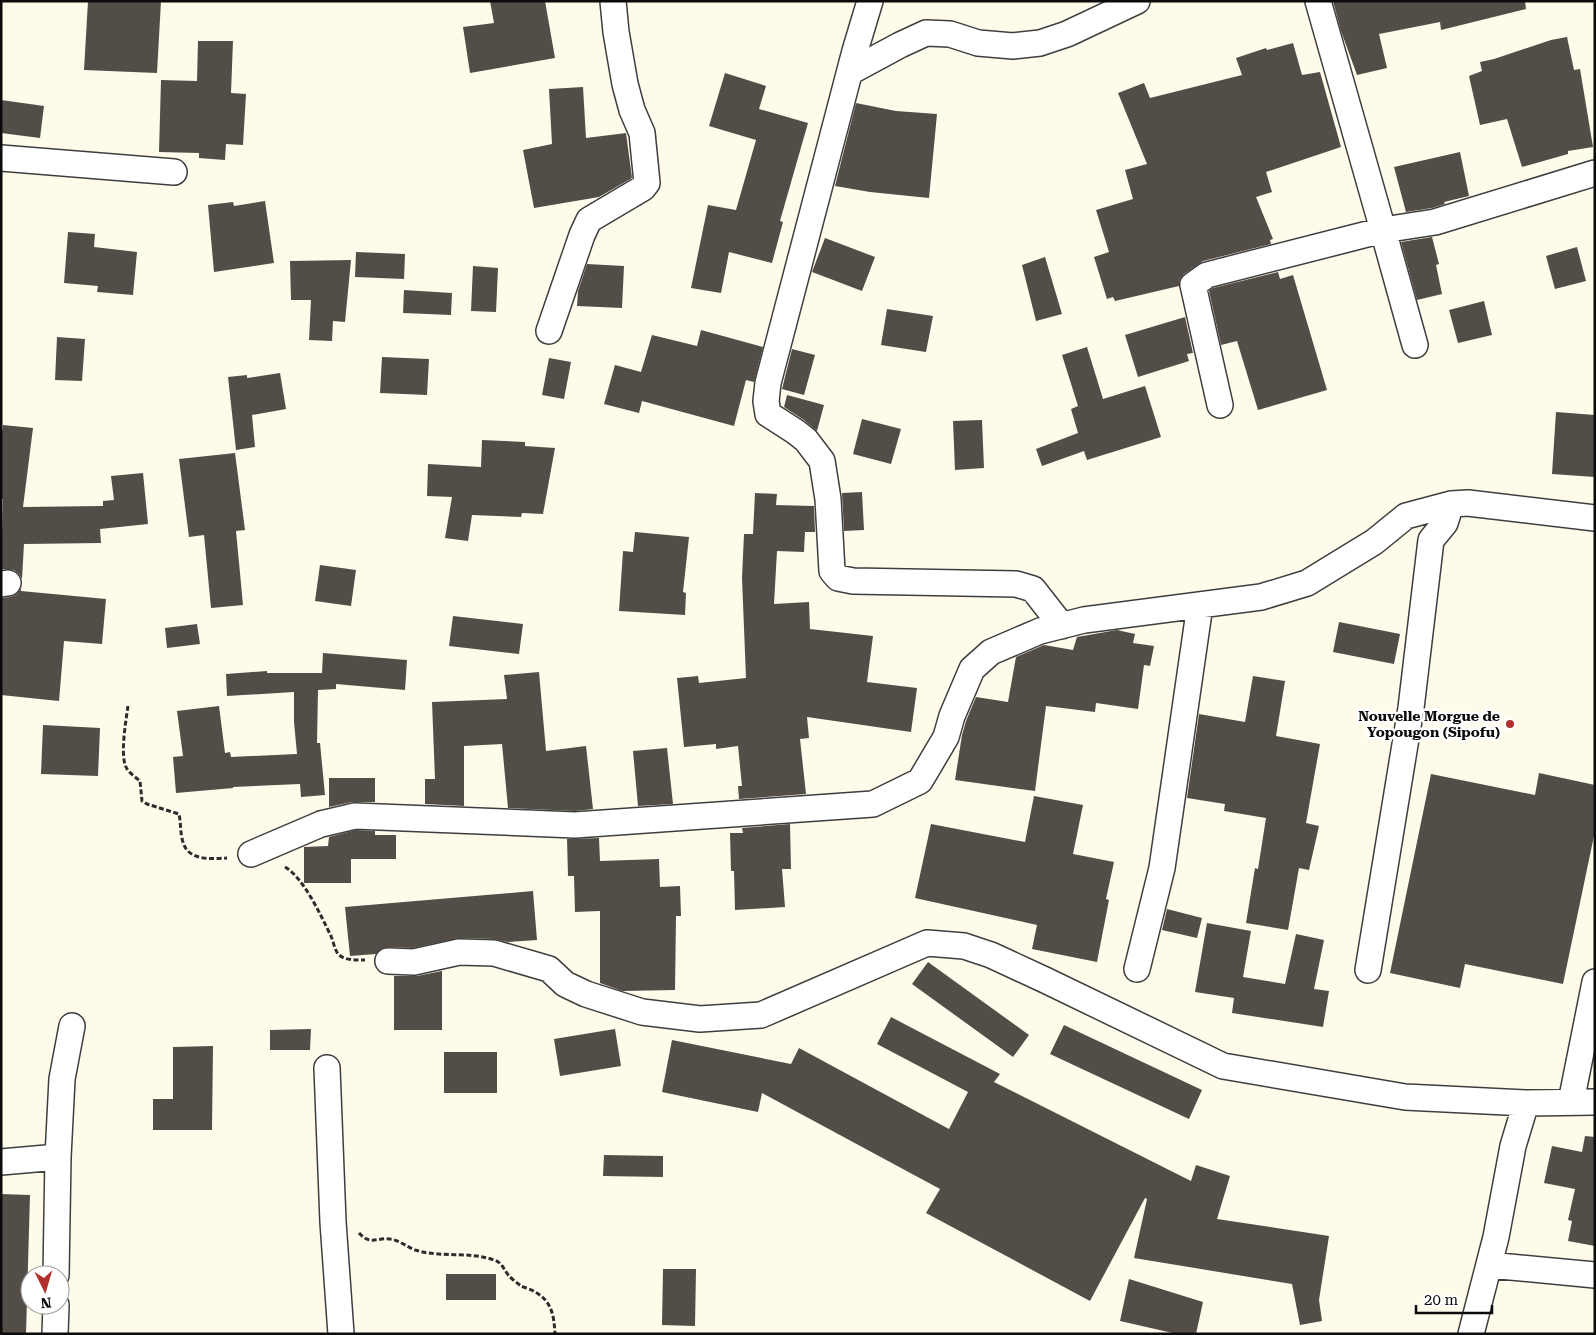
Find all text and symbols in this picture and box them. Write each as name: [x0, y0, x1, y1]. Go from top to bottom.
place label: Nouvelle Morgue de Yopougon (Sipofu): [1358, 708, 1500, 740]
marker: Nouvelle Morgue de Yopougon (Sipofu): [1504, 718, 1516, 730]
north arrow: [20, 1265, 70, 1315]
scale bar: [1416, 1282, 1492, 1314]
text: 20 m: [1424, 1291, 1459, 1309]
text: N: [40, 1295, 52, 1311]

